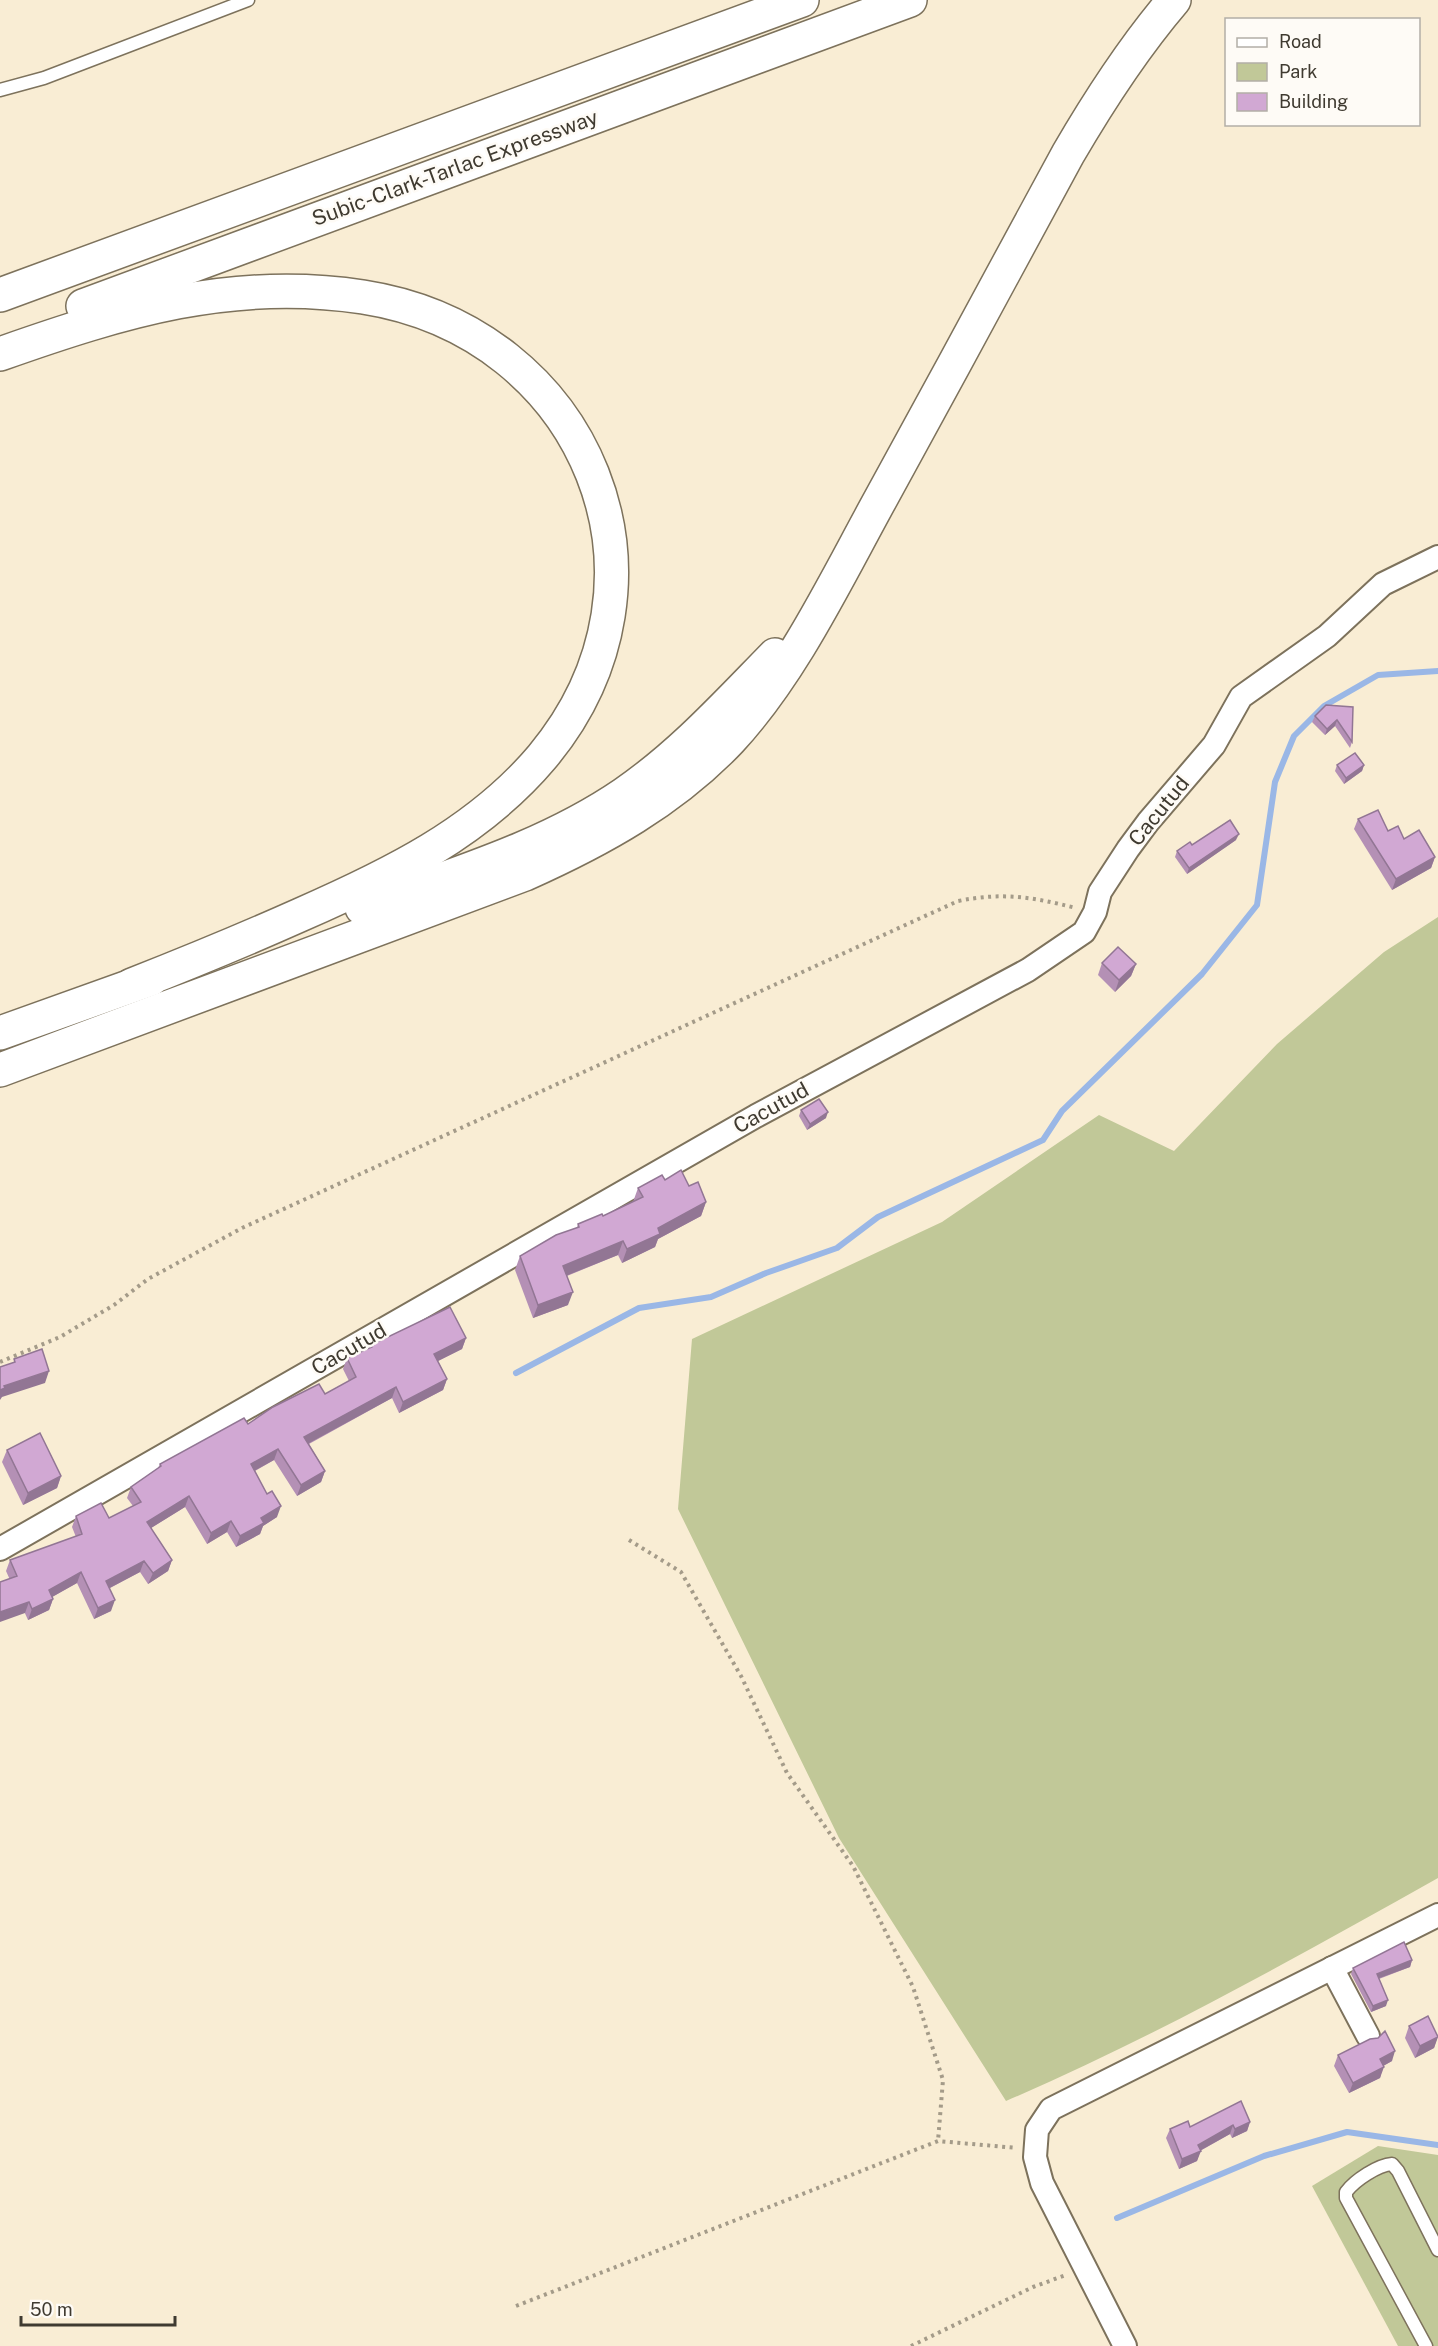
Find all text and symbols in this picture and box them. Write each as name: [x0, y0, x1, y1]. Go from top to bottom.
legend: [1225, 18, 1420, 126]
text: Road: [1279, 31, 1322, 52]
text: Park: [1279, 61, 1317, 82]
text: Building: [1279, 91, 1348, 112]
street label: Subic-Clark-Tarlac Expressway: [308, 104, 601, 231]
street label: Cacutud: [1123, 771, 1194, 851]
street label: Cacutud: [729, 1077, 813, 1138]
street label: Cacutud: [307, 1317, 391, 1380]
scale bar: [21, 2289, 176, 2327]
text: 50 m: [30, 2299, 73, 2320]

